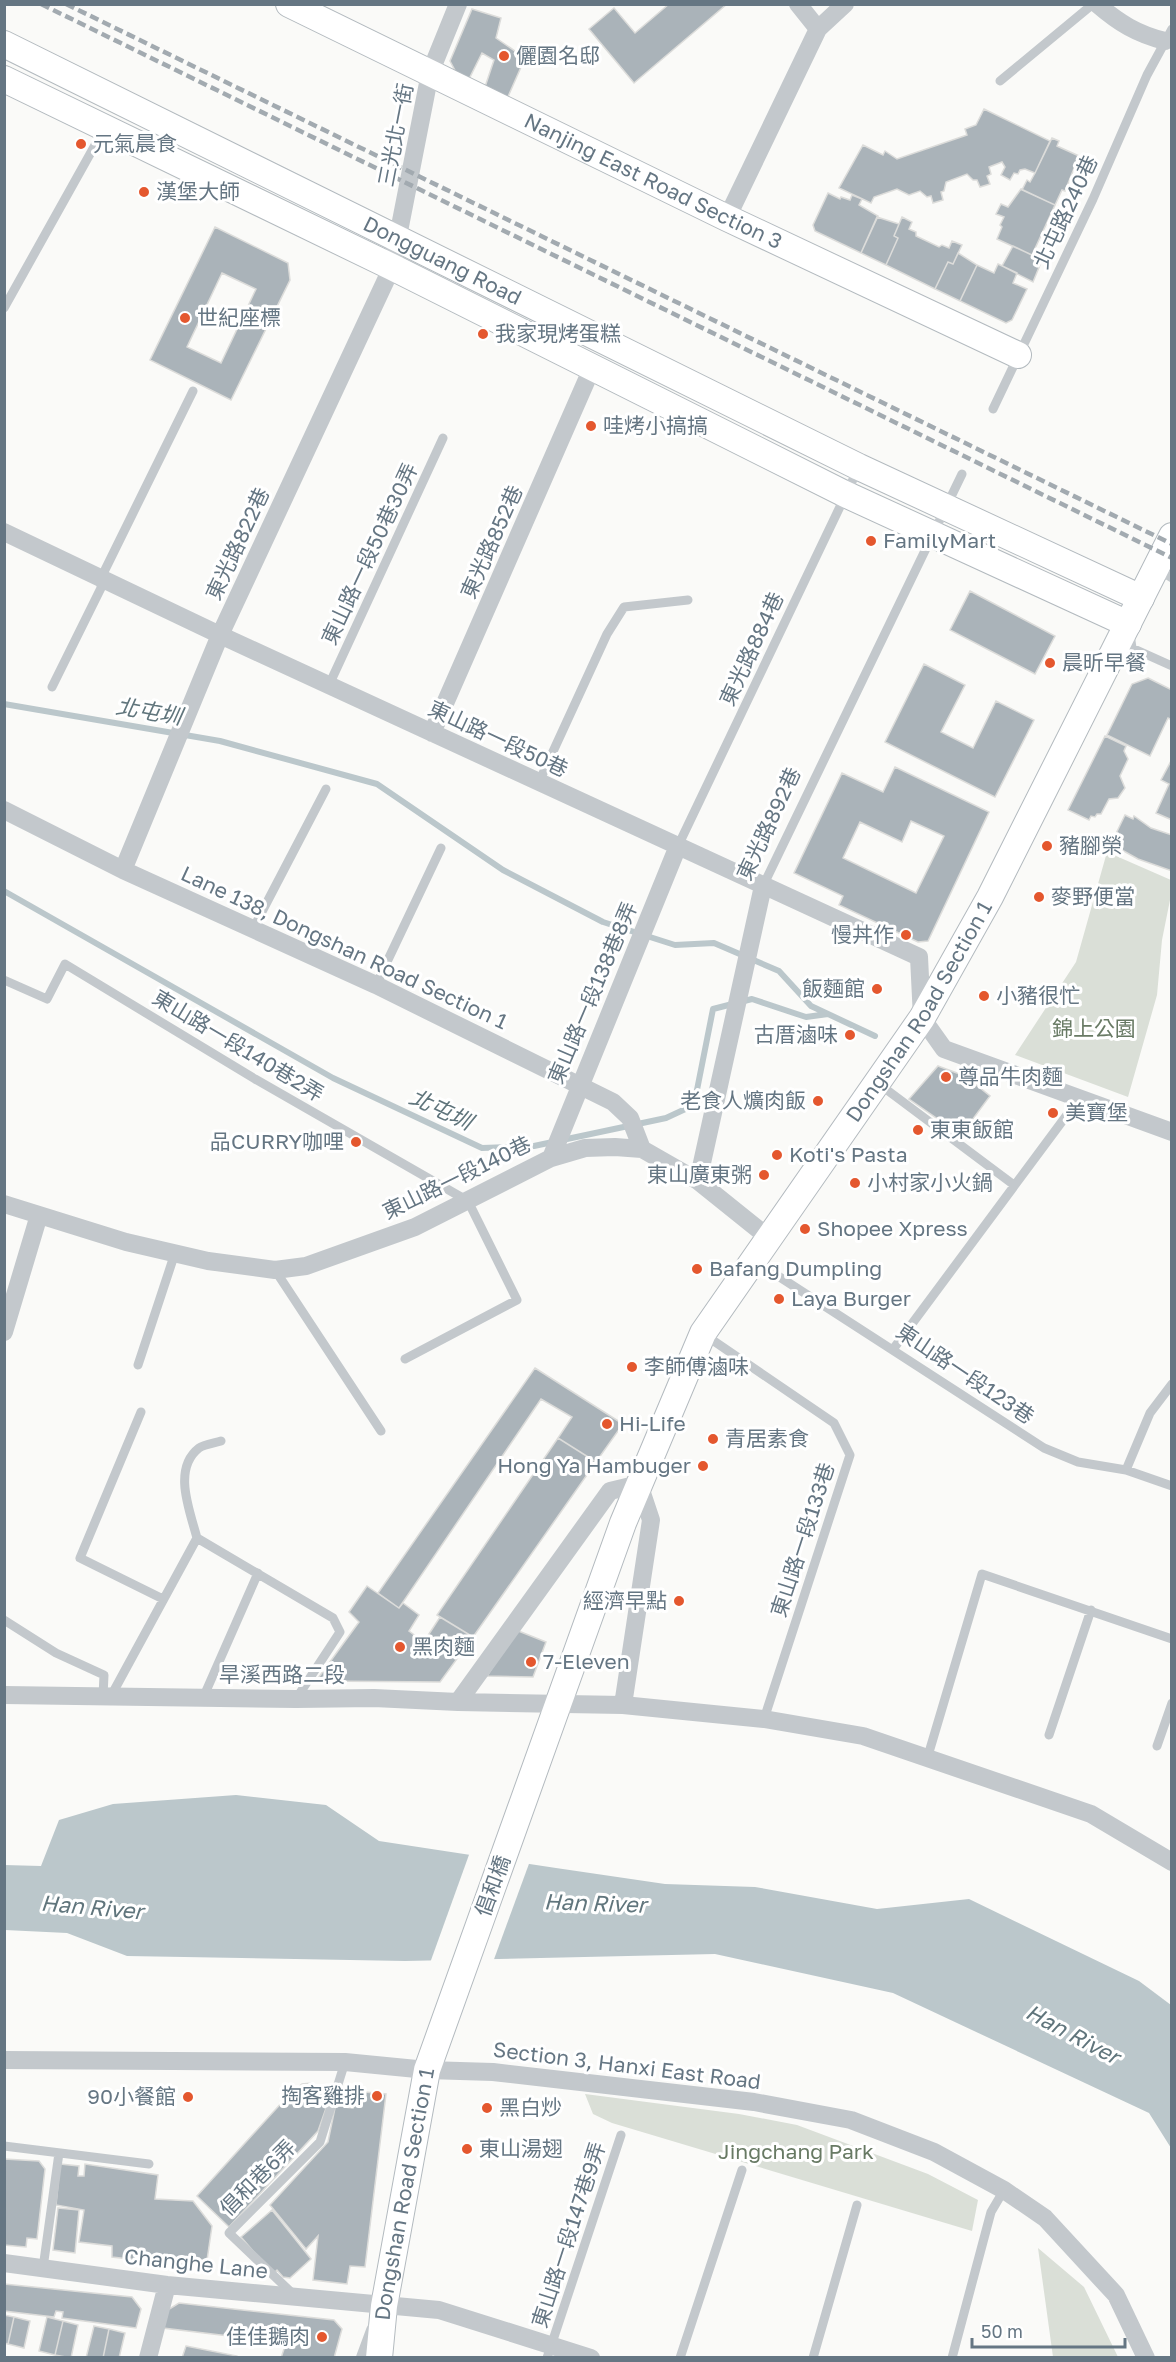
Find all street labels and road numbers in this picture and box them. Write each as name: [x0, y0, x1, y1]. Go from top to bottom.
street label: 三光北一街: [372, 81, 418, 189]
street label: Nanjing East Road Section 3: [520, 107, 787, 254]
street label: 北屯路240巷: [1028, 151, 1103, 272]
street label: Dongguang Road: [359, 210, 526, 310]
street label: 東山路一段50巷30弄: [316, 459, 423, 649]
street label: 東光路852巷: [455, 481, 528, 602]
street label: 東光路822巷: [200, 483, 274, 604]
street label: 東光路884巷: [713, 588, 789, 710]
street label: 東山路一段50巷: [424, 694, 572, 782]
street label: 東光路892巷: [731, 763, 806, 884]
street label: Lane 138, Dongshan Road Section 1: [177, 860, 512, 1034]
street label: Dongshan Road Section 1: [840, 896, 997, 1127]
street label: 東山路一段138巷8弄: [542, 898, 642, 1087]
street label: 東山路一段140巷2弄: [148, 984, 329, 1107]
street label: 東山路一段140巷: [378, 1130, 535, 1224]
street label: 東山路一段123巷: [892, 1317, 1039, 1429]
street label: 東山路一段133巷: [765, 1459, 839, 1620]
street label: 旱溪西路二段: [219, 1661, 345, 1687]
street label: 倡和橋: [469, 1852, 515, 1920]
street label: Section 3, Hanxi East Road: [492, 2036, 762, 2094]
street label: Dongshan Road Section 1: [369, 2066, 439, 2321]
street label: 倡和巷6弄: [214, 2134, 301, 2221]
street label: 東山路一段147巷9弄: [526, 2138, 610, 2331]
street label: Changhe Lane: [123, 2243, 269, 2283]

